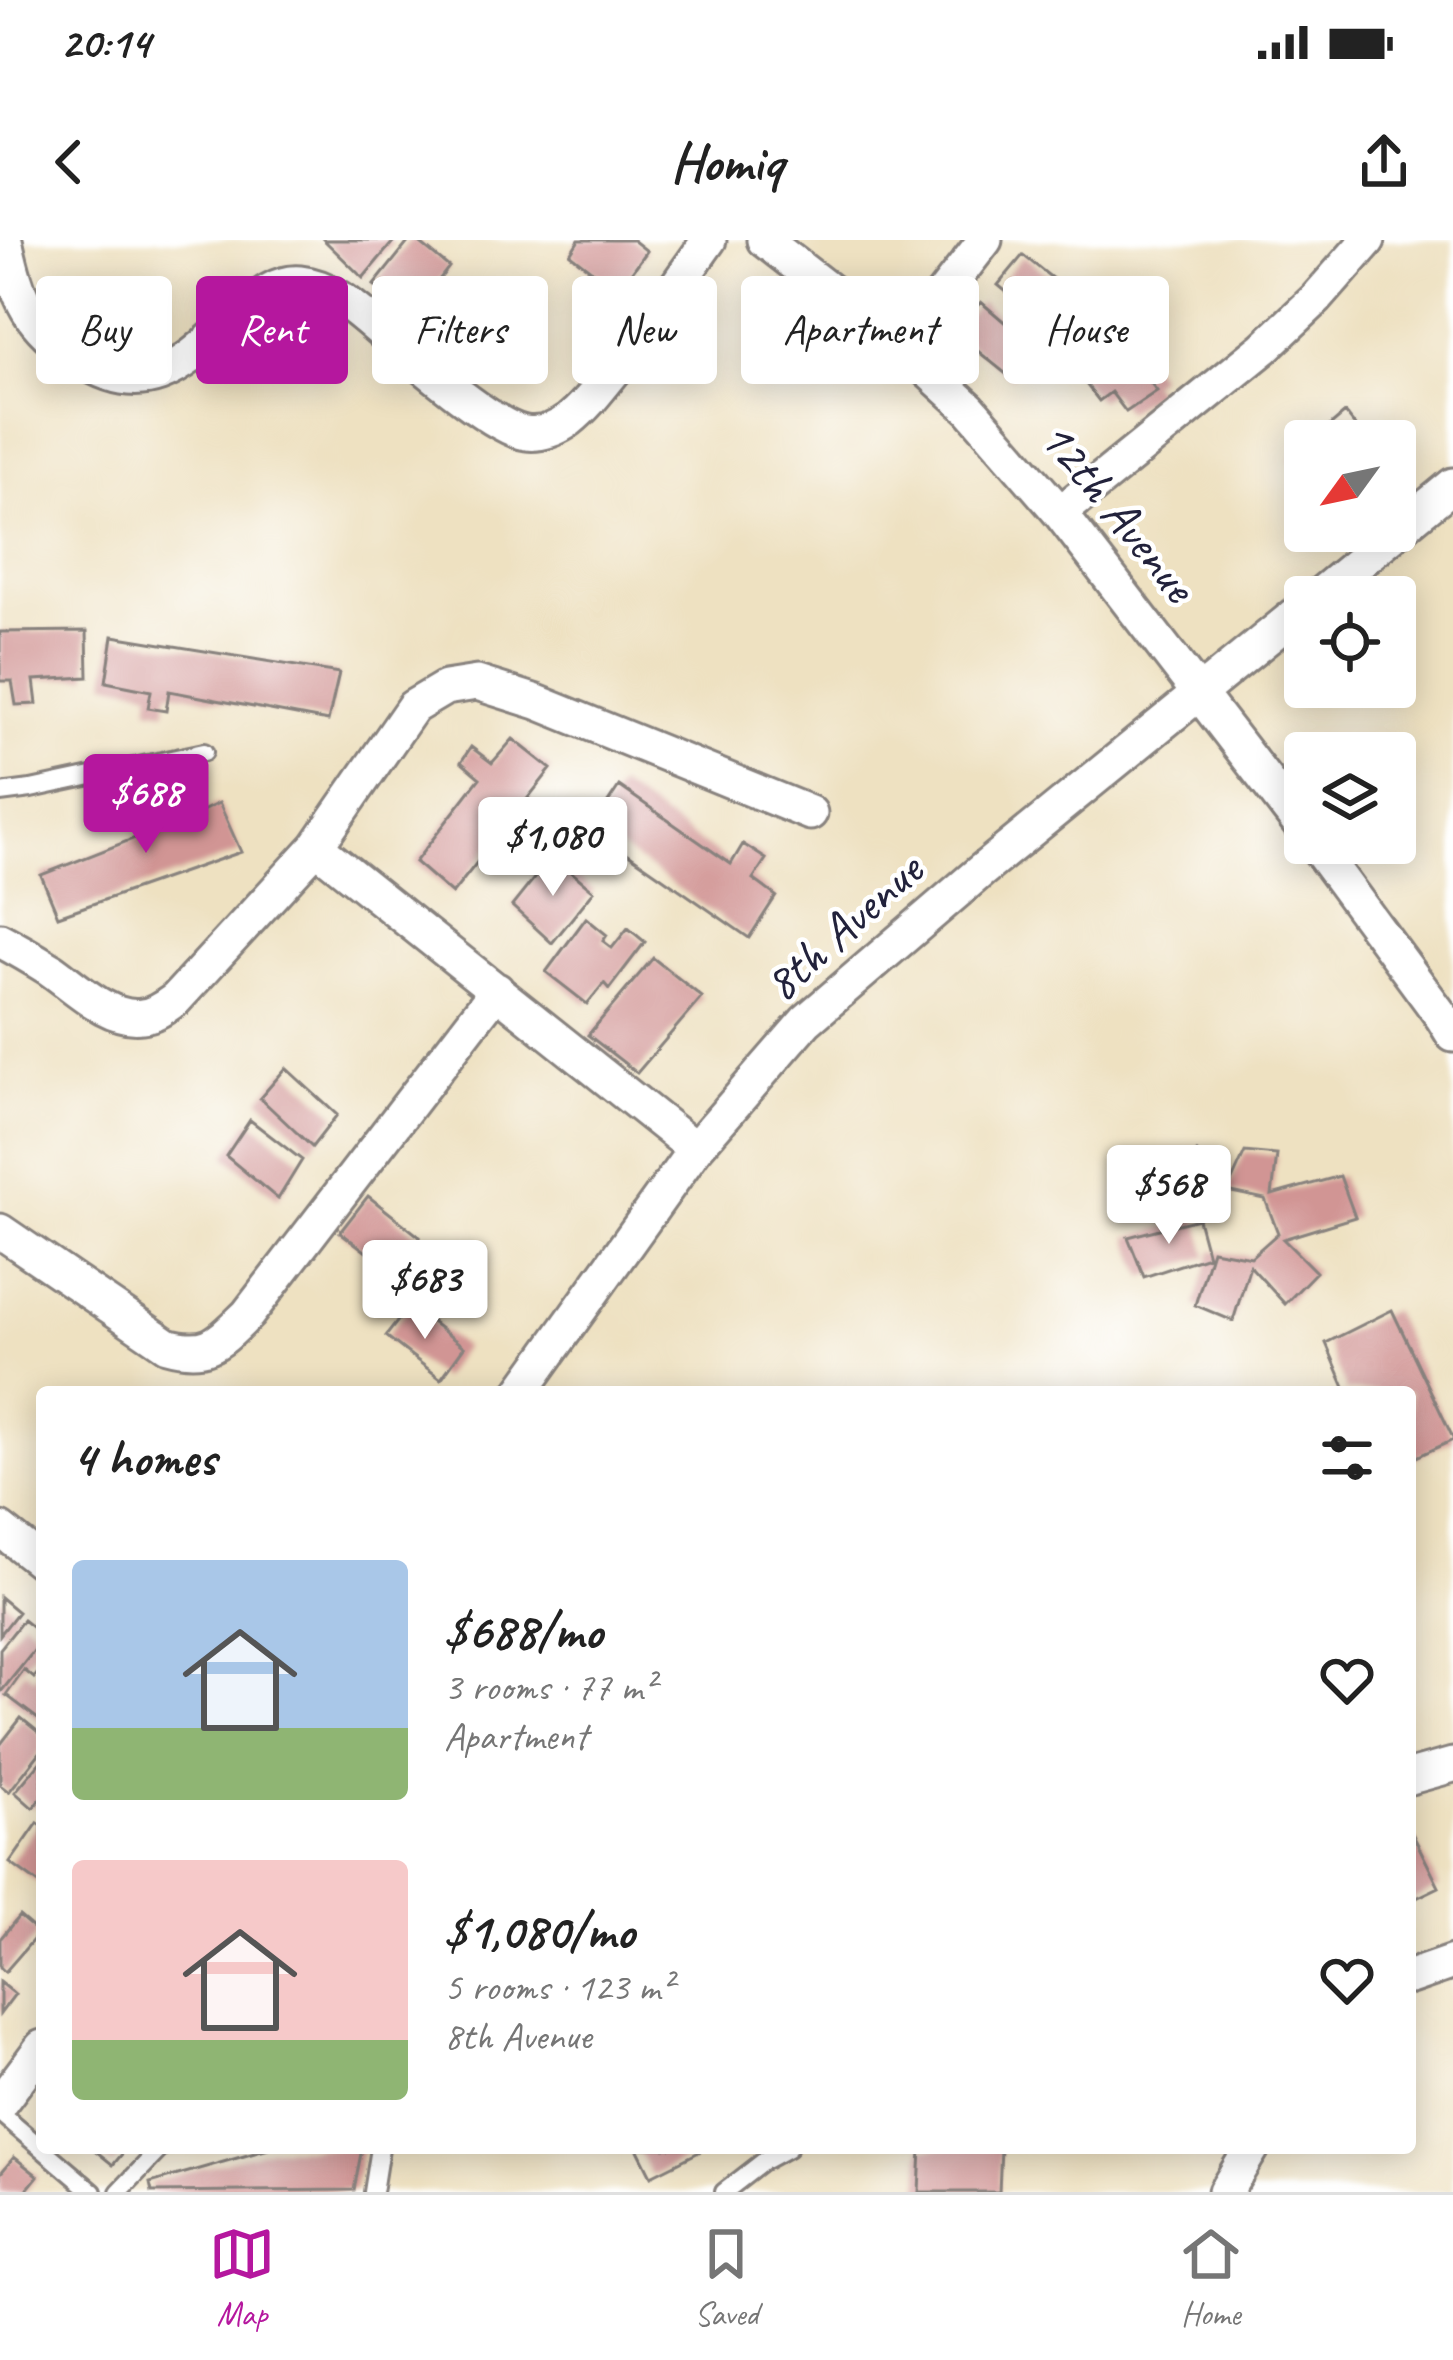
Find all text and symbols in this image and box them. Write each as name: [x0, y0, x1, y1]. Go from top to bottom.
text: 20:14: [60, 14, 150, 71]
text: Homiq: [670, 128, 783, 196]
icon: back: [36, 129, 102, 195]
icon: share: [1351, 129, 1417, 195]
chip: Buy: [36, 276, 172, 384]
chip: Rent: [196, 276, 348, 384]
chip: Filters: [372, 276, 548, 384]
chip: New: [572, 276, 717, 384]
chip: Apartment: [741, 276, 979, 384]
chip: House: [1003, 276, 1169, 384]
street label: 12th Avenue: [1025, 407, 1213, 617]
north arrow: [1284, 420, 1416, 552]
map controls: [1284, 420, 1416, 864]
button: locate: [1284, 576, 1416, 708]
button: layers: [1284, 732, 1416, 864]
pin: $688: [75, 754, 217, 856]
text: $688: [110, 768, 182, 817]
pin: $1,080: [455, 797, 651, 899]
text: $1,080: [505, 811, 601, 860]
street label: 8th Avenue: [750, 836, 938, 1015]
pin: $568: [1098, 1145, 1240, 1247]
text: $568: [1134, 1159, 1204, 1208]
pin: $683: [354, 1240, 496, 1342]
text: $683: [389, 1254, 461, 1303]
icon: filters: [1314, 1425, 1380, 1491]
text: 4 homes: [72, 1426, 216, 1490]
text: $688/mo: [444, 1599, 602, 1663]
icon: home: [168, 1608, 312, 1752]
icon: heart: [1314, 1647, 1380, 1713]
text: 3 rooms · 77 m²: [444, 1663, 655, 1712]
text: Apartment: [444, 1712, 587, 1761]
text: $1,080/mo: [444, 1899, 634, 1963]
icon: home: [168, 1908, 312, 2052]
icon: heart: [1314, 1947, 1380, 2013]
text: 5 rooms · 123 m²: [444, 1963, 672, 2012]
text: 8th Avenue: [444, 2012, 591, 2061]
tab: Map: [209, 2221, 275, 2335]
tab: Saved: [693, 2221, 759, 2335]
tab: Home: [1178, 2221, 1244, 2335]

